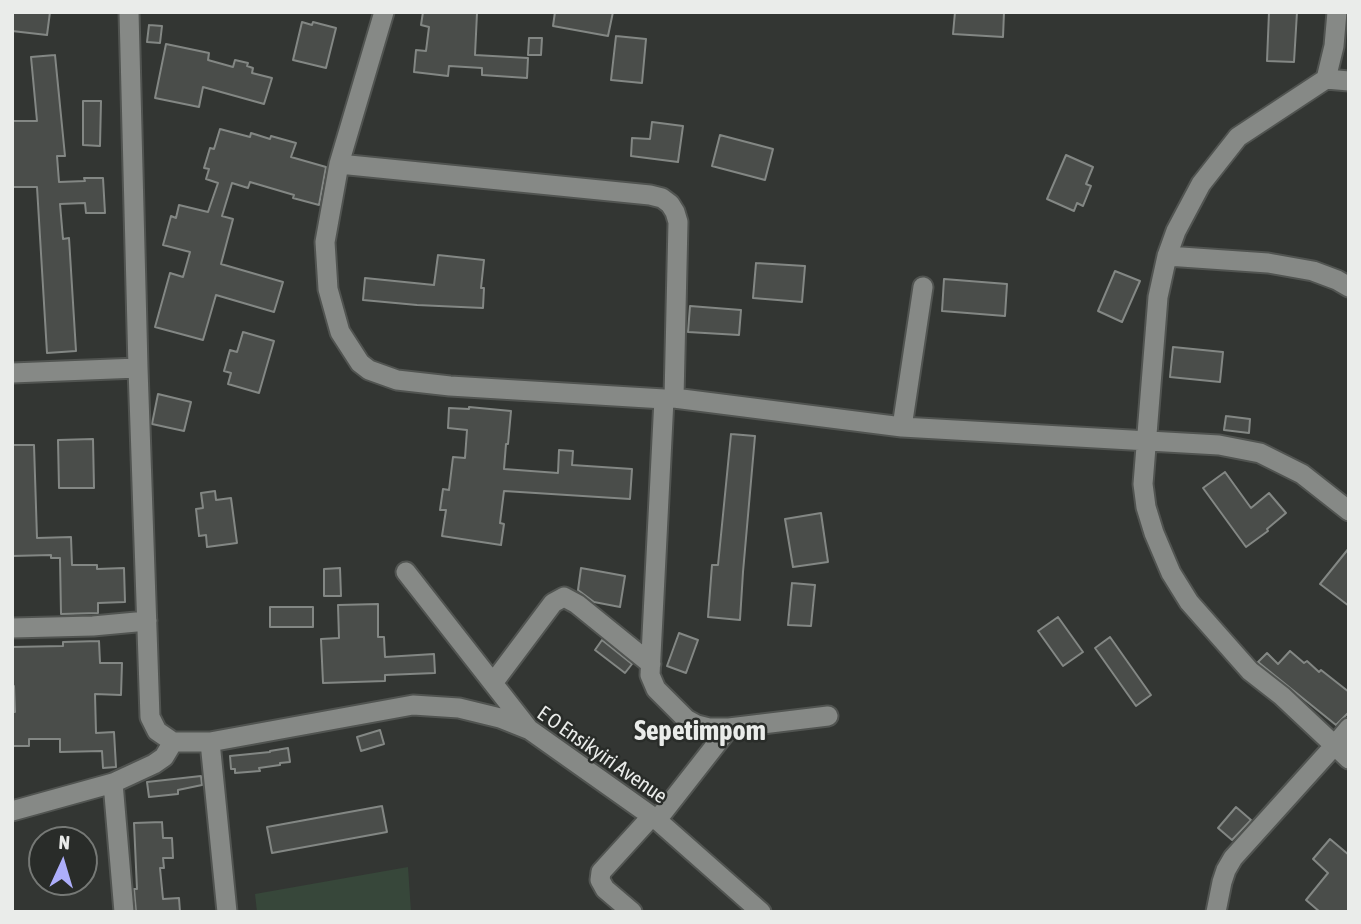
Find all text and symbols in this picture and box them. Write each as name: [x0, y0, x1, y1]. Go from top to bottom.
street label: E O Ensikyiri Avenue: [532, 701, 672, 809]
district label: Sepetimpom: [634, 714, 766, 748]
north arrow: [28, 826, 98, 896]
text: N: [58, 831, 71, 853]

